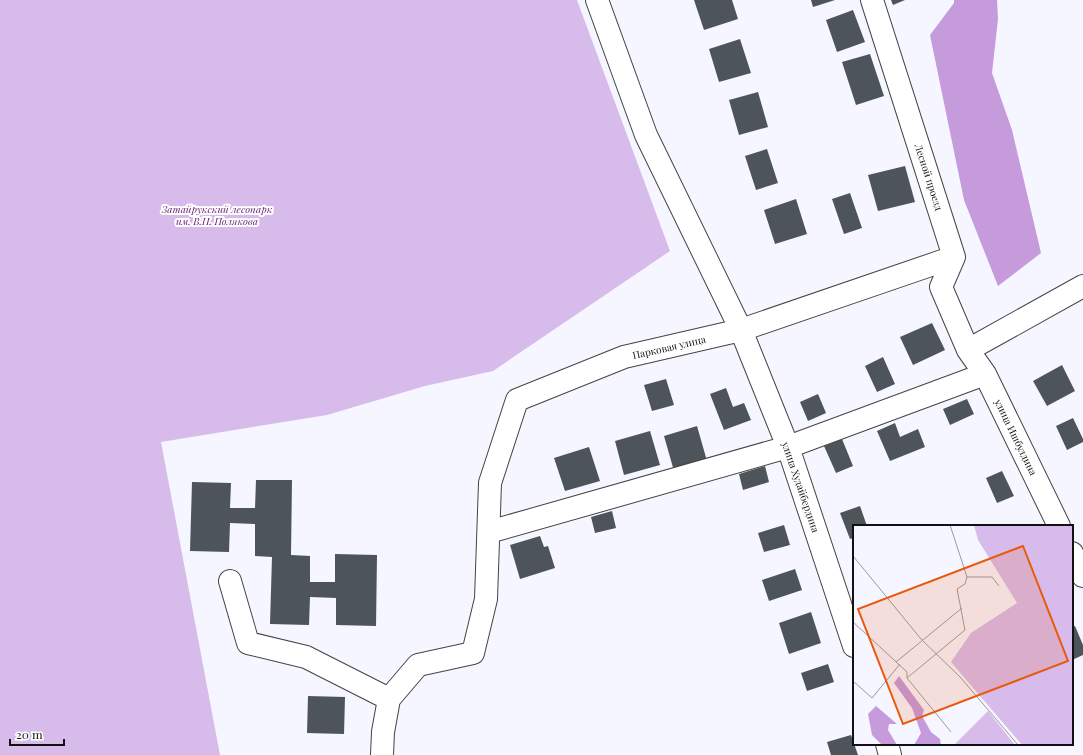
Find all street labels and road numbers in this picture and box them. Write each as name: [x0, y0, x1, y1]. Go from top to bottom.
street label: Лесной проезд: [911, 141, 947, 213]
street label: Парковая улица: [631, 332, 707, 362]
street label: улица Ишбулдина: [991, 396, 1041, 477]
street label: улица Худайбердина: [779, 439, 823, 534]

